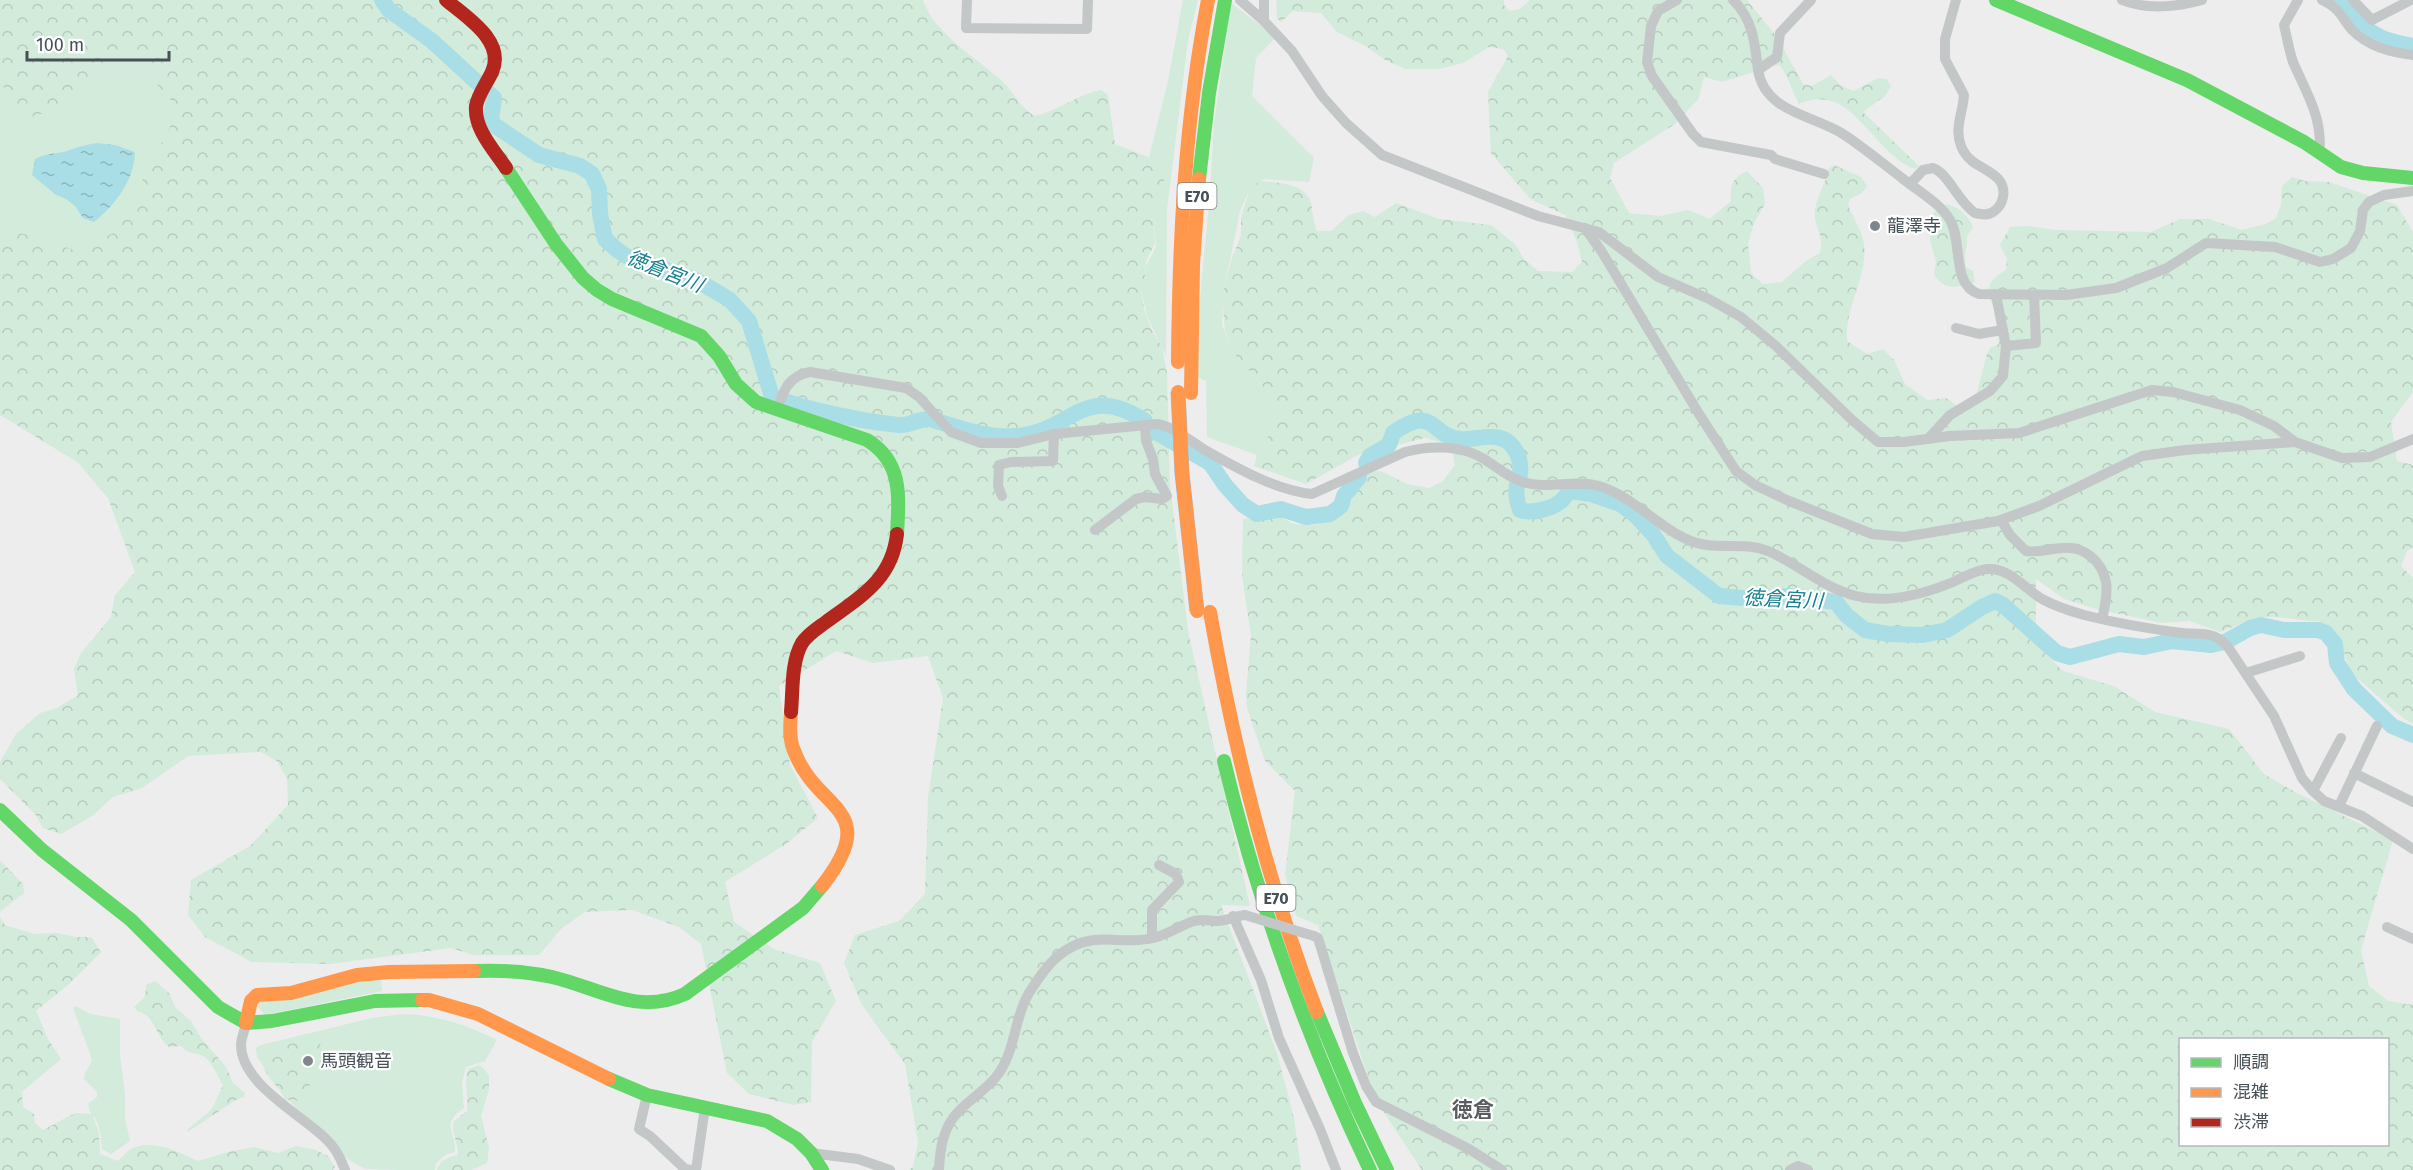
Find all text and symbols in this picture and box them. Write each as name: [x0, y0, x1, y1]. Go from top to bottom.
scale bar: [27, 24, 170, 62]
text: 100 m: [36, 34, 84, 56]
road number: E70: [1178, 183, 1216, 209]
place label: 龍澤寺: [1887, 215, 1941, 237]
marker: 龍澤寺: [1868, 219, 1882, 233]
water label: 徳倉宮川: [623, 245, 708, 298]
water label: 徳倉宮川: [1742, 585, 1826, 613]
road number: E70: [1256, 885, 1296, 911]
legend: [2179, 1038, 2389, 1146]
place label: 馬頭観音: [320, 1050, 392, 1072]
text: 順調: [2233, 1051, 2269, 1073]
marker: 馬頭観音: [301, 1054, 315, 1068]
text: 混雑: [2233, 1081, 2269, 1103]
district label: 徳倉: [1452, 1097, 1494, 1123]
text: 渋滞: [2233, 1111, 2269, 1133]

